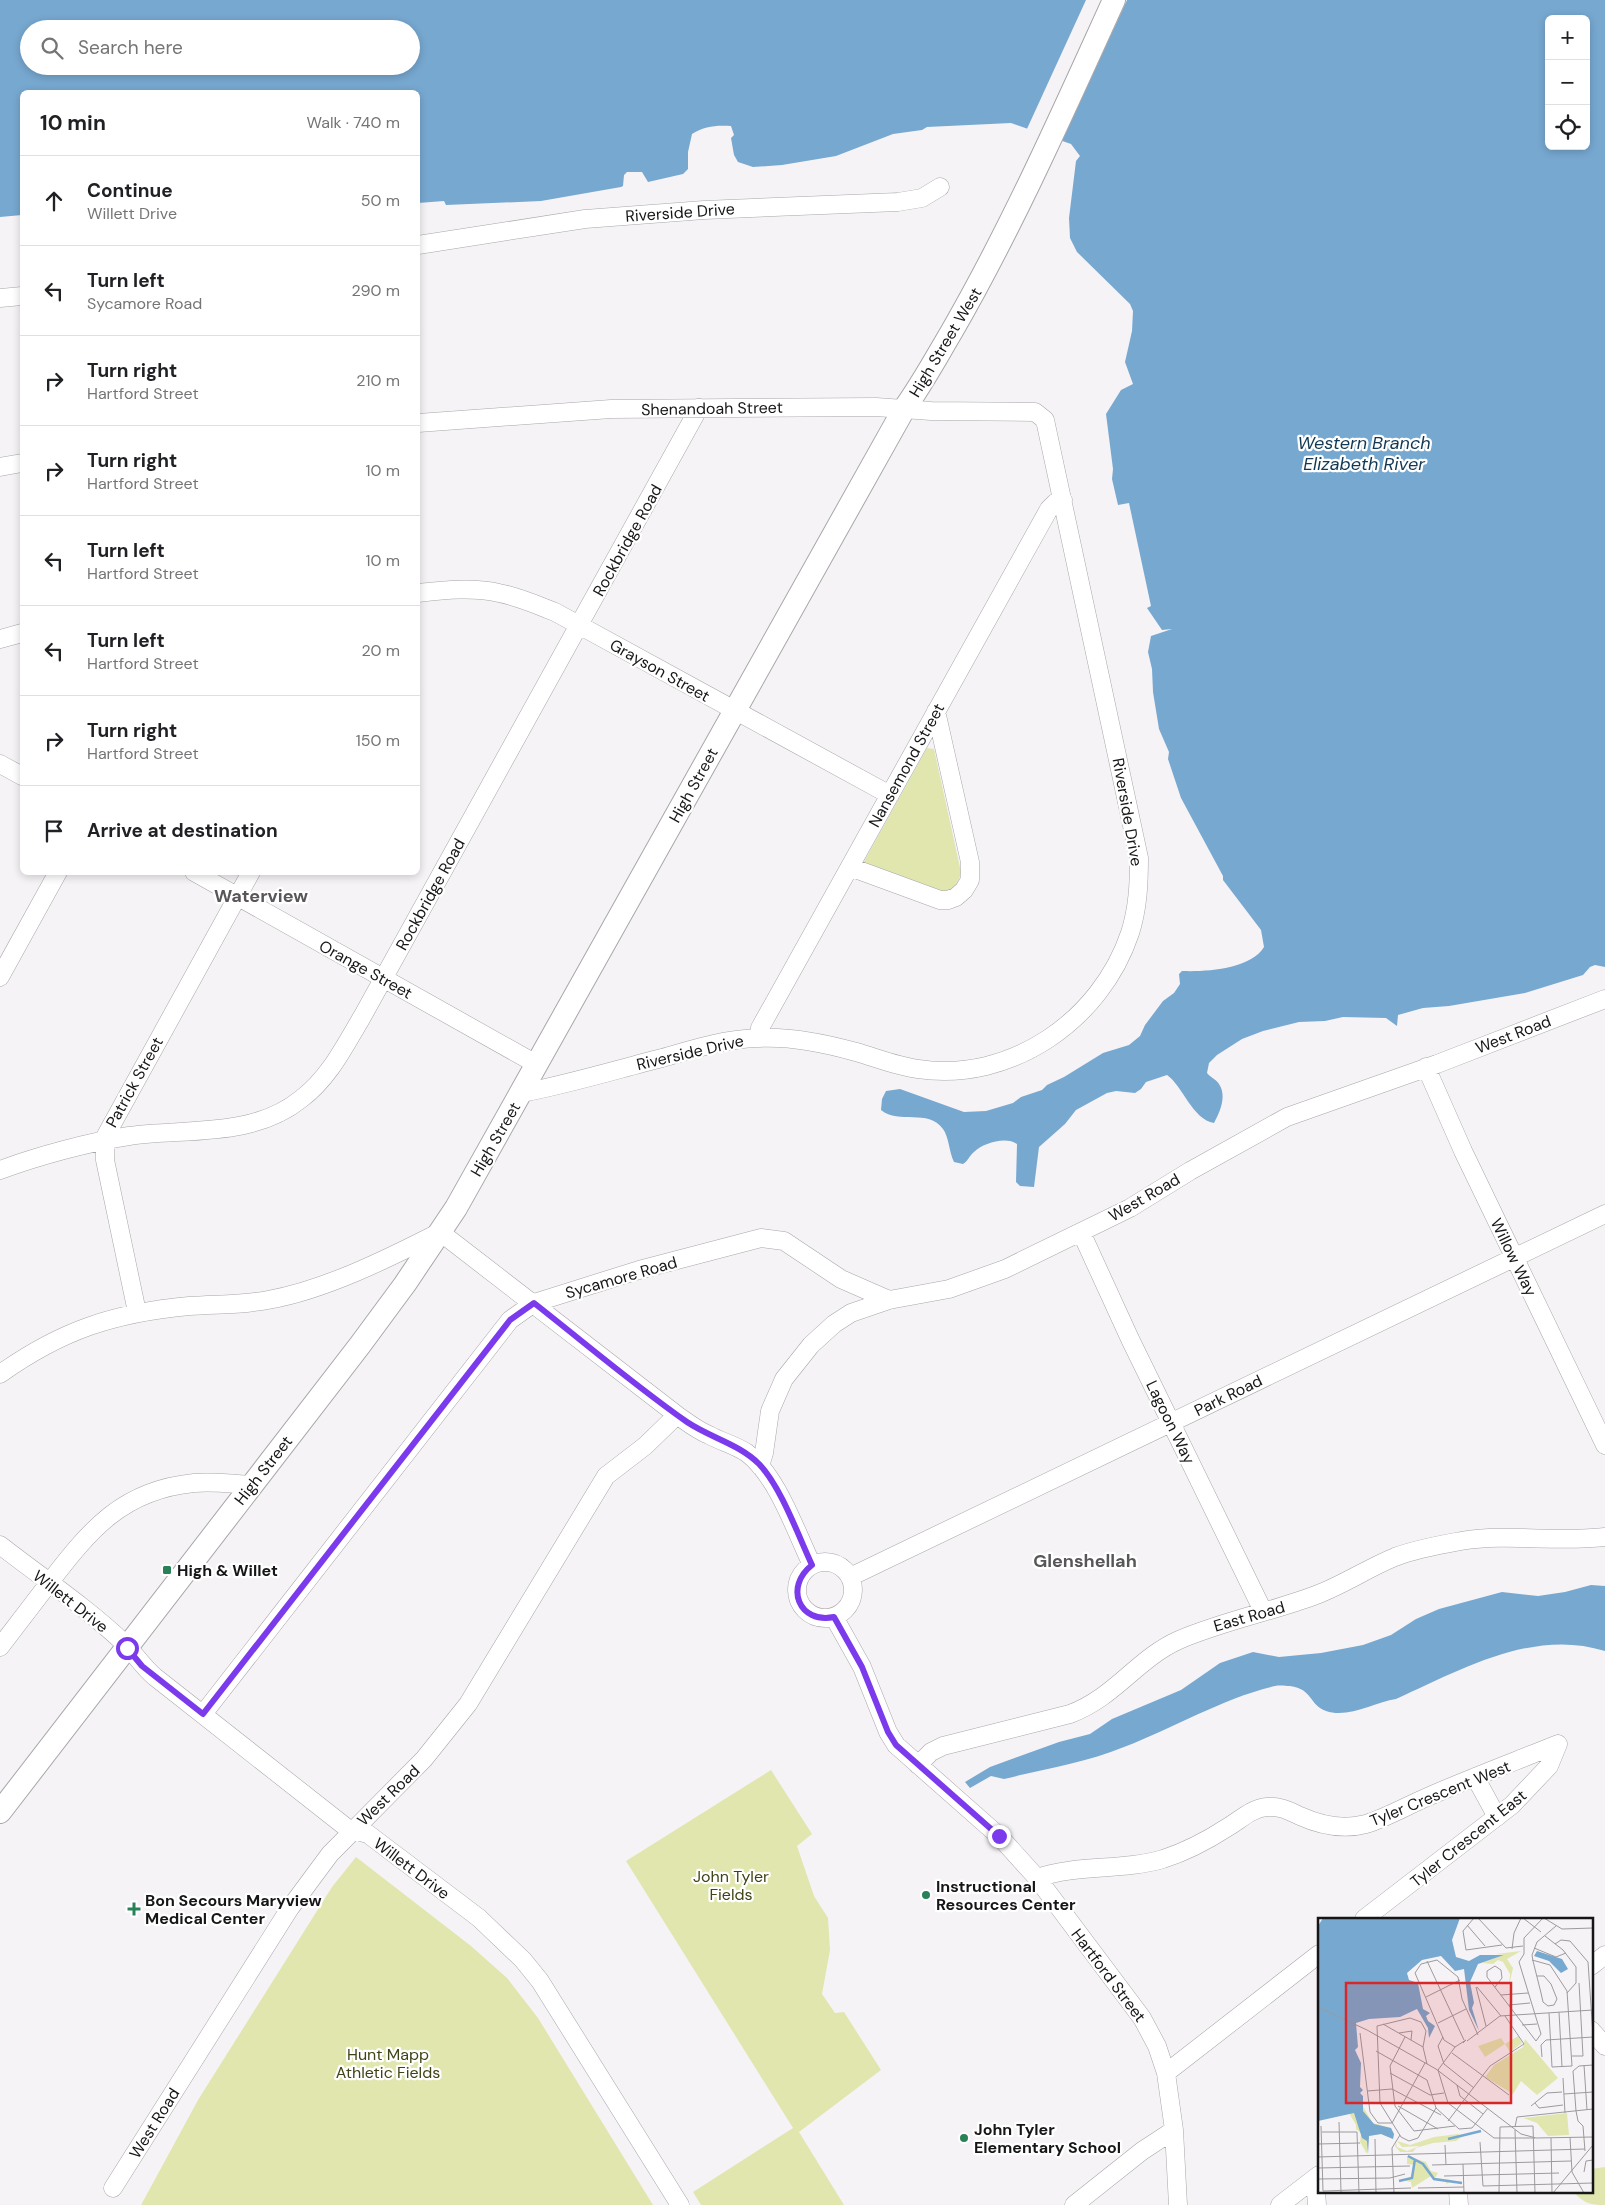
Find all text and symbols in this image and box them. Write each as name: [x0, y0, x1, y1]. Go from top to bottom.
map controls: [1545, 15, 1590, 150]
button: +: [1545, 15, 1590, 60]
search box: [20, 20, 420, 75]
icon: search: [38, 34, 66, 62]
text: Search here: [78, 35, 183, 60]
button: −: [1545, 60, 1590, 105]
button: locate: [1545, 105, 1590, 150]
text: 10 min: [40, 109, 106, 137]
text: Walk · 740 m: [307, 112, 400, 133]
text: Continue: [87, 178, 173, 203]
icon: ahead: [40, 187, 68, 215]
text: 50 m: [361, 190, 400, 211]
street label: Riverside Drive: [625, 198, 735, 227]
text: Willett Drive: [87, 203, 177, 224]
text: Turn left: [87, 268, 165, 293]
icon: left: [40, 277, 68, 305]
text: 290 m: [351, 280, 400, 301]
street label: High Street West: [904, 284, 986, 401]
text: Sycamore Road: [87, 293, 202, 314]
text: Turn right: [87, 358, 177, 383]
icon: right: [40, 367, 68, 395]
text: 210 m: [356, 370, 400, 391]
text: Hartford Street: [87, 383, 199, 404]
street label: Shenandoah Street: [641, 397, 783, 420]
water label: Western Branch Elizabeth River: [1297, 431, 1431, 476]
text: Turn right: [87, 448, 177, 473]
icon: right: [40, 457, 68, 485]
text: 10 m: [366, 460, 400, 481]
text: Hartford Street: [87, 473, 199, 494]
street label: Rockbridge Road: [588, 481, 667, 600]
text: Turn left: [87, 538, 165, 563]
icon: left: [40, 547, 68, 575]
text: 10 m: [366, 550, 400, 571]
text: Hartford Street: [87, 563, 199, 584]
text: Turn left: [87, 628, 165, 653]
street label: Grayson Street: [606, 634, 713, 707]
icon: left: [40, 637, 68, 665]
text: 20 m: [361, 640, 400, 661]
text: Hartford Street: [87, 653, 199, 674]
street label: Nansemond Street: [864, 700, 949, 831]
text: Turn right: [87, 718, 177, 743]
icon: right: [40, 727, 68, 755]
text: 150 m: [356, 730, 400, 751]
text: Hartford Street: [87, 743, 199, 764]
street label: High Street: [664, 744, 723, 826]
street label: Riverside Drive: [1108, 756, 1147, 868]
icon: arrive: [40, 817, 68, 845]
text: Arrive at destination: [87, 818, 278, 843]
street label: Rockbridge Road: [391, 835, 470, 954]
district label: Waterview: [214, 884, 308, 908]
street label: Orange Street: [315, 935, 416, 1004]
street label: West Road: [1472, 1010, 1554, 1058]
street label: Riverside Drive: [634, 1030, 746, 1075]
street label: Patrick Street: [101, 1033, 168, 1131]
street label: High Street: [466, 1098, 525, 1180]
street label: West Road: [1105, 1169, 1184, 1226]
street label: Willow Way: [1486, 1215, 1541, 1300]
street label: Sycamore Road: [563, 1252, 679, 1303]
street label: Park Road: [1191, 1370, 1266, 1421]
street label: Lagoon Way: [1141, 1377, 1200, 1467]
street label: High Street: [230, 1431, 297, 1509]
district label: Glenshellah: [1033, 1549, 1137, 1573]
place label: High & Willet: [177, 1560, 278, 1581]
marker: High & Willet: [161, 1564, 173, 1576]
street label: Willett Drive: [29, 1565, 113, 1637]
street label: East Road: [1211, 1596, 1287, 1637]
route start: [116, 1637, 139, 1660]
street label: Tyler Crescent West: [1367, 1756, 1514, 1831]
street label: West Road: [353, 1760, 424, 1830]
street label: Tyler Crescent East: [1406, 1785, 1531, 1892]
route end: [988, 1825, 1011, 1848]
street label: Willett Drive: [369, 1833, 454, 1904]
park label: John Tyler Fields: [693, 1866, 769, 1905]
place label: Instructional Resources Center: [936, 1876, 1076, 1915]
marker: Instructional Resources Center: [920, 1889, 932, 1901]
place label: Bon Secours Maryview Medical Center: [145, 1890, 322, 1929]
marker: Bon Secours Maryview Medical Center: [127, 1902, 141, 1916]
inset map: [1318, 1918, 1592, 2192]
street label: Hartford Street: [1067, 1924, 1151, 2026]
park label: Hunt Mapp Athletic Fields: [336, 2044, 440, 2083]
street label: West Road: [125, 2084, 184, 2162]
place label: John Tyler Elementary School: [974, 2119, 1121, 2158]
marker: John Tyler Elementary School: [958, 2132, 970, 2144]

